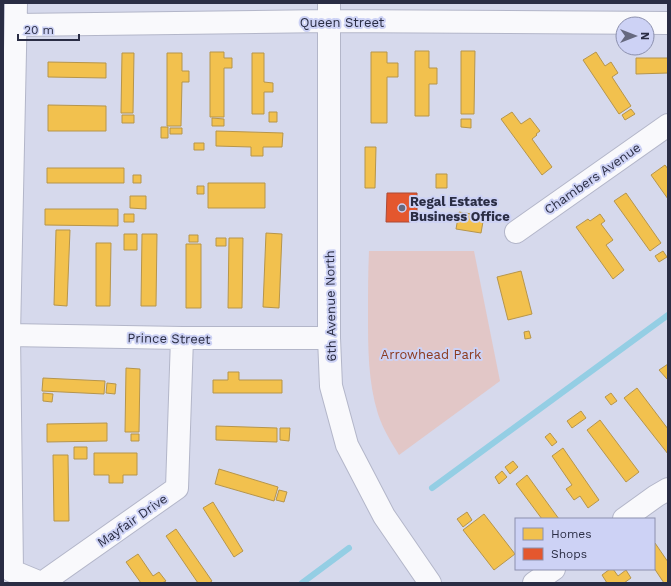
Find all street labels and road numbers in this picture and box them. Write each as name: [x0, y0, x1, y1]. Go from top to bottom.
street label: Queen Street: [300, 15, 385, 30]
street label: Chambers Avenue: [541, 140, 643, 217]
street label: 6th Avenue North: [322, 250, 339, 362]
street label: Prince Street: [127, 330, 211, 347]
street label: Mayfair Drive: [94, 491, 170, 550]

